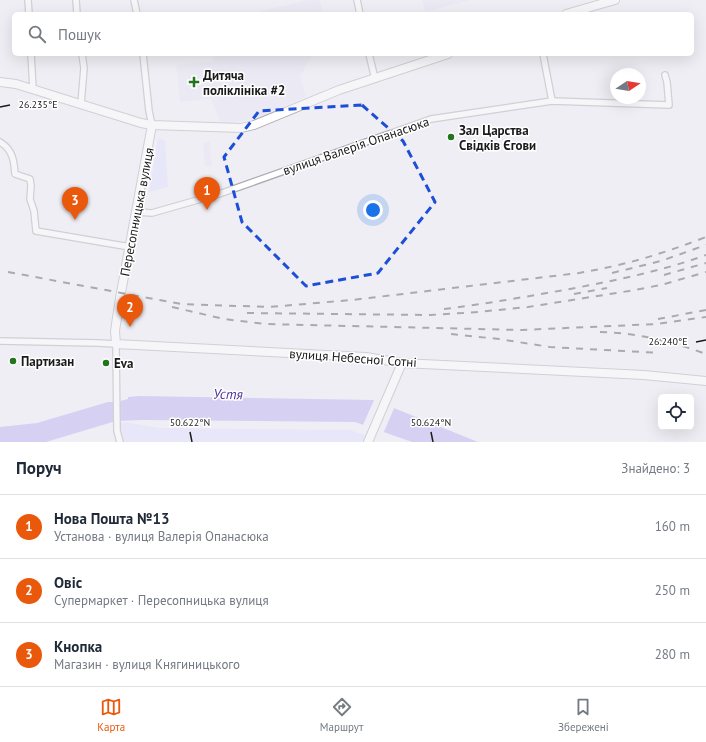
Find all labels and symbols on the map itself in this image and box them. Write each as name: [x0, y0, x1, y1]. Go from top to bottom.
place label: Дитяча поліклініка #2: [203, 67, 285, 99]
north arrow: [610, 68, 646, 104]
marker: Дитяча поліклініка #2: [188, 76, 200, 88]
text: 26.235°E: [19, 98, 58, 111]
street label: вулиця Валерія Опанасюка: [281, 113, 431, 179]
place label: Зал Царства Свідків Єгови: [459, 122, 536, 154]
marker: Зал Царства Свідків Єгови: [446, 132, 456, 142]
street label: Пересопницька вулиця: [116, 146, 158, 278]
pin: 1: [194, 177, 220, 210]
pin: 3: [62, 187, 88, 220]
your location: [363, 200, 383, 220]
pin: 2: [117, 294, 143, 327]
text: 26.240°E: [649, 335, 688, 348]
street label: вулиця Небесної Сотні: [289, 345, 417, 371]
place label: Партизан: [21, 353, 74, 370]
place label: Eva: [114, 355, 133, 372]
marker: Партизан: [8, 356, 18, 366]
marker: Eva: [101, 358, 111, 368]
water label: Устя: [213, 385, 244, 403]
text: 50.622°N: [170, 416, 210, 429]
text: 50.624°N: [411, 416, 451, 429]

